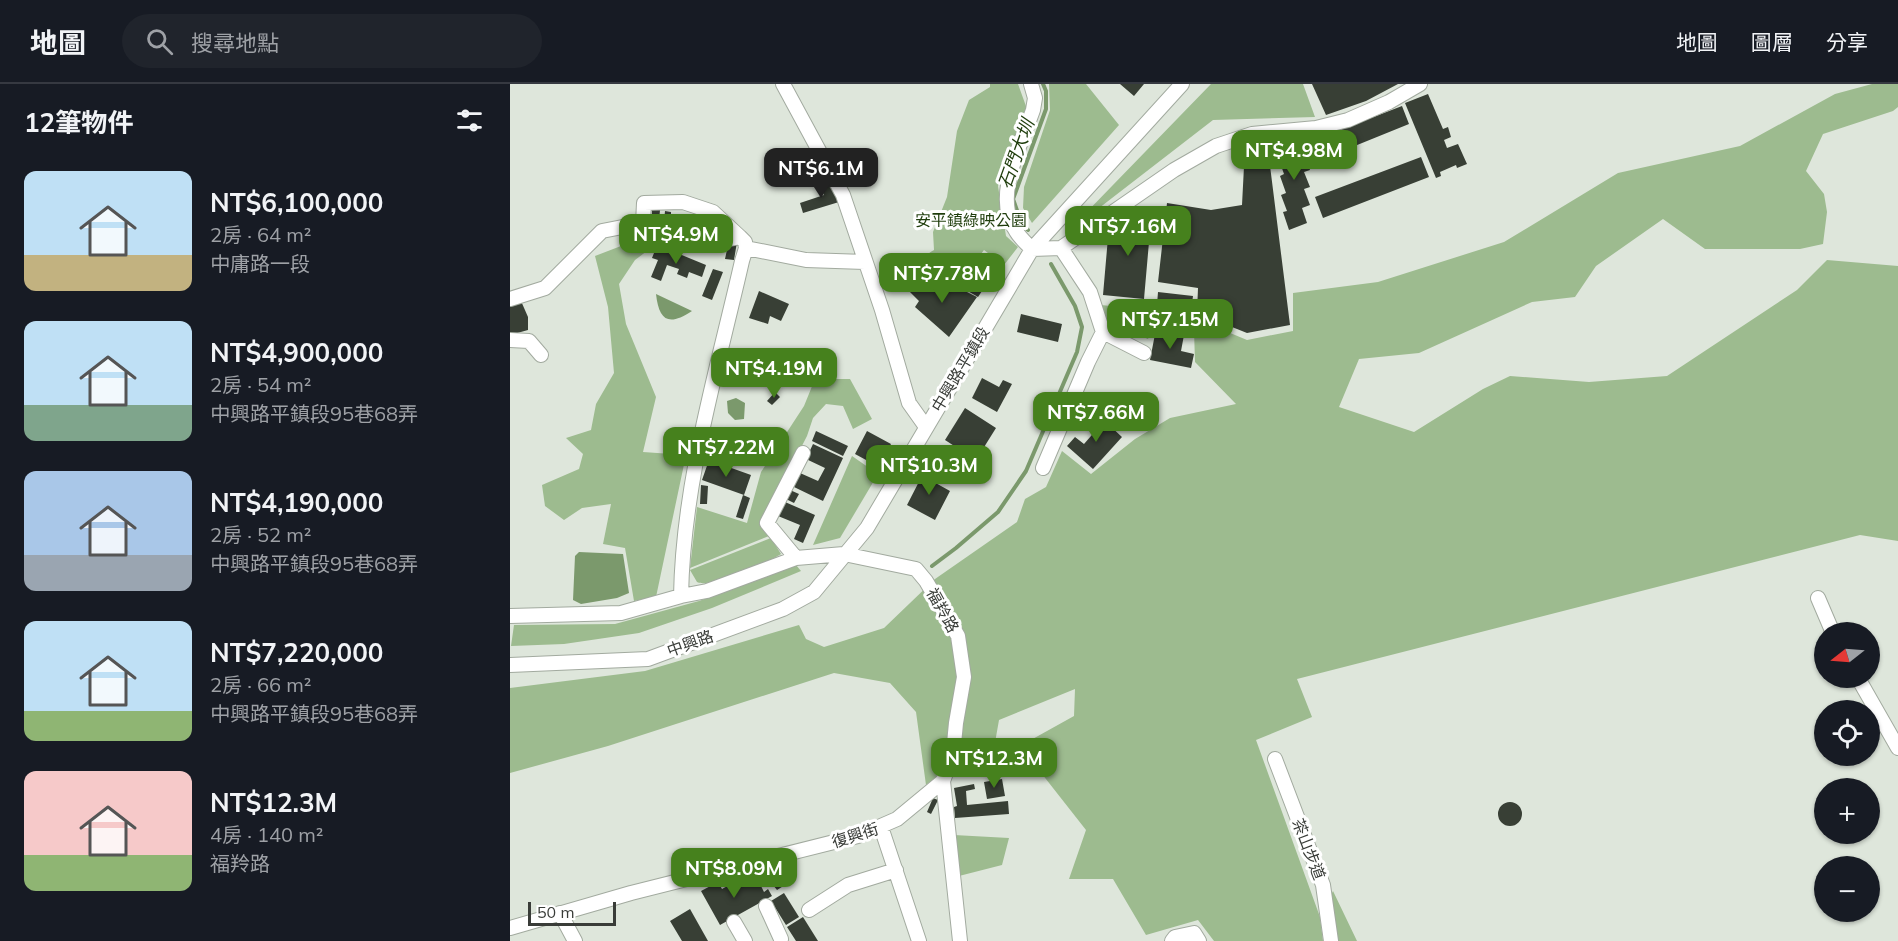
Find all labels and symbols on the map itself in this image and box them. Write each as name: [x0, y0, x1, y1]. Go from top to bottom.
water label: 石門大圳: [993, 113, 1040, 192]
pin: NT$4.98M: [1232, 130, 1356, 181]
pin: NT$6.1M: [766, 148, 876, 199]
pin: NT$7.16M: [1066, 206, 1190, 257]
park label: 安平鎮綠映公園: [915, 210, 1027, 230]
pin: NT$4.9M: [621, 214, 731, 265]
pin: NT$7.78M: [880, 253, 1004, 304]
pin: NT$7.15M: [1108, 299, 1232, 350]
street label: 中興路平鎮段: [927, 323, 993, 415]
pin: NT$4.19M: [712, 348, 836, 399]
pin: NT$7.66M: [1034, 392, 1158, 443]
pin: NT$7.22M: [664, 427, 788, 478]
pin: NT$10.3M: [867, 445, 991, 496]
street label: 福羚路: [923, 584, 963, 636]
north arrow: [1814, 622, 1880, 688]
street label: 中興路: [664, 625, 716, 661]
pin: NT$12.3M: [932, 738, 1056, 789]
street label: 茶山步道: [1288, 816, 1330, 882]
street label: 復興街: [829, 818, 881, 852]
pin: NT$8.09M: [672, 848, 796, 899]
scale bar: [528, 899, 616, 926]

